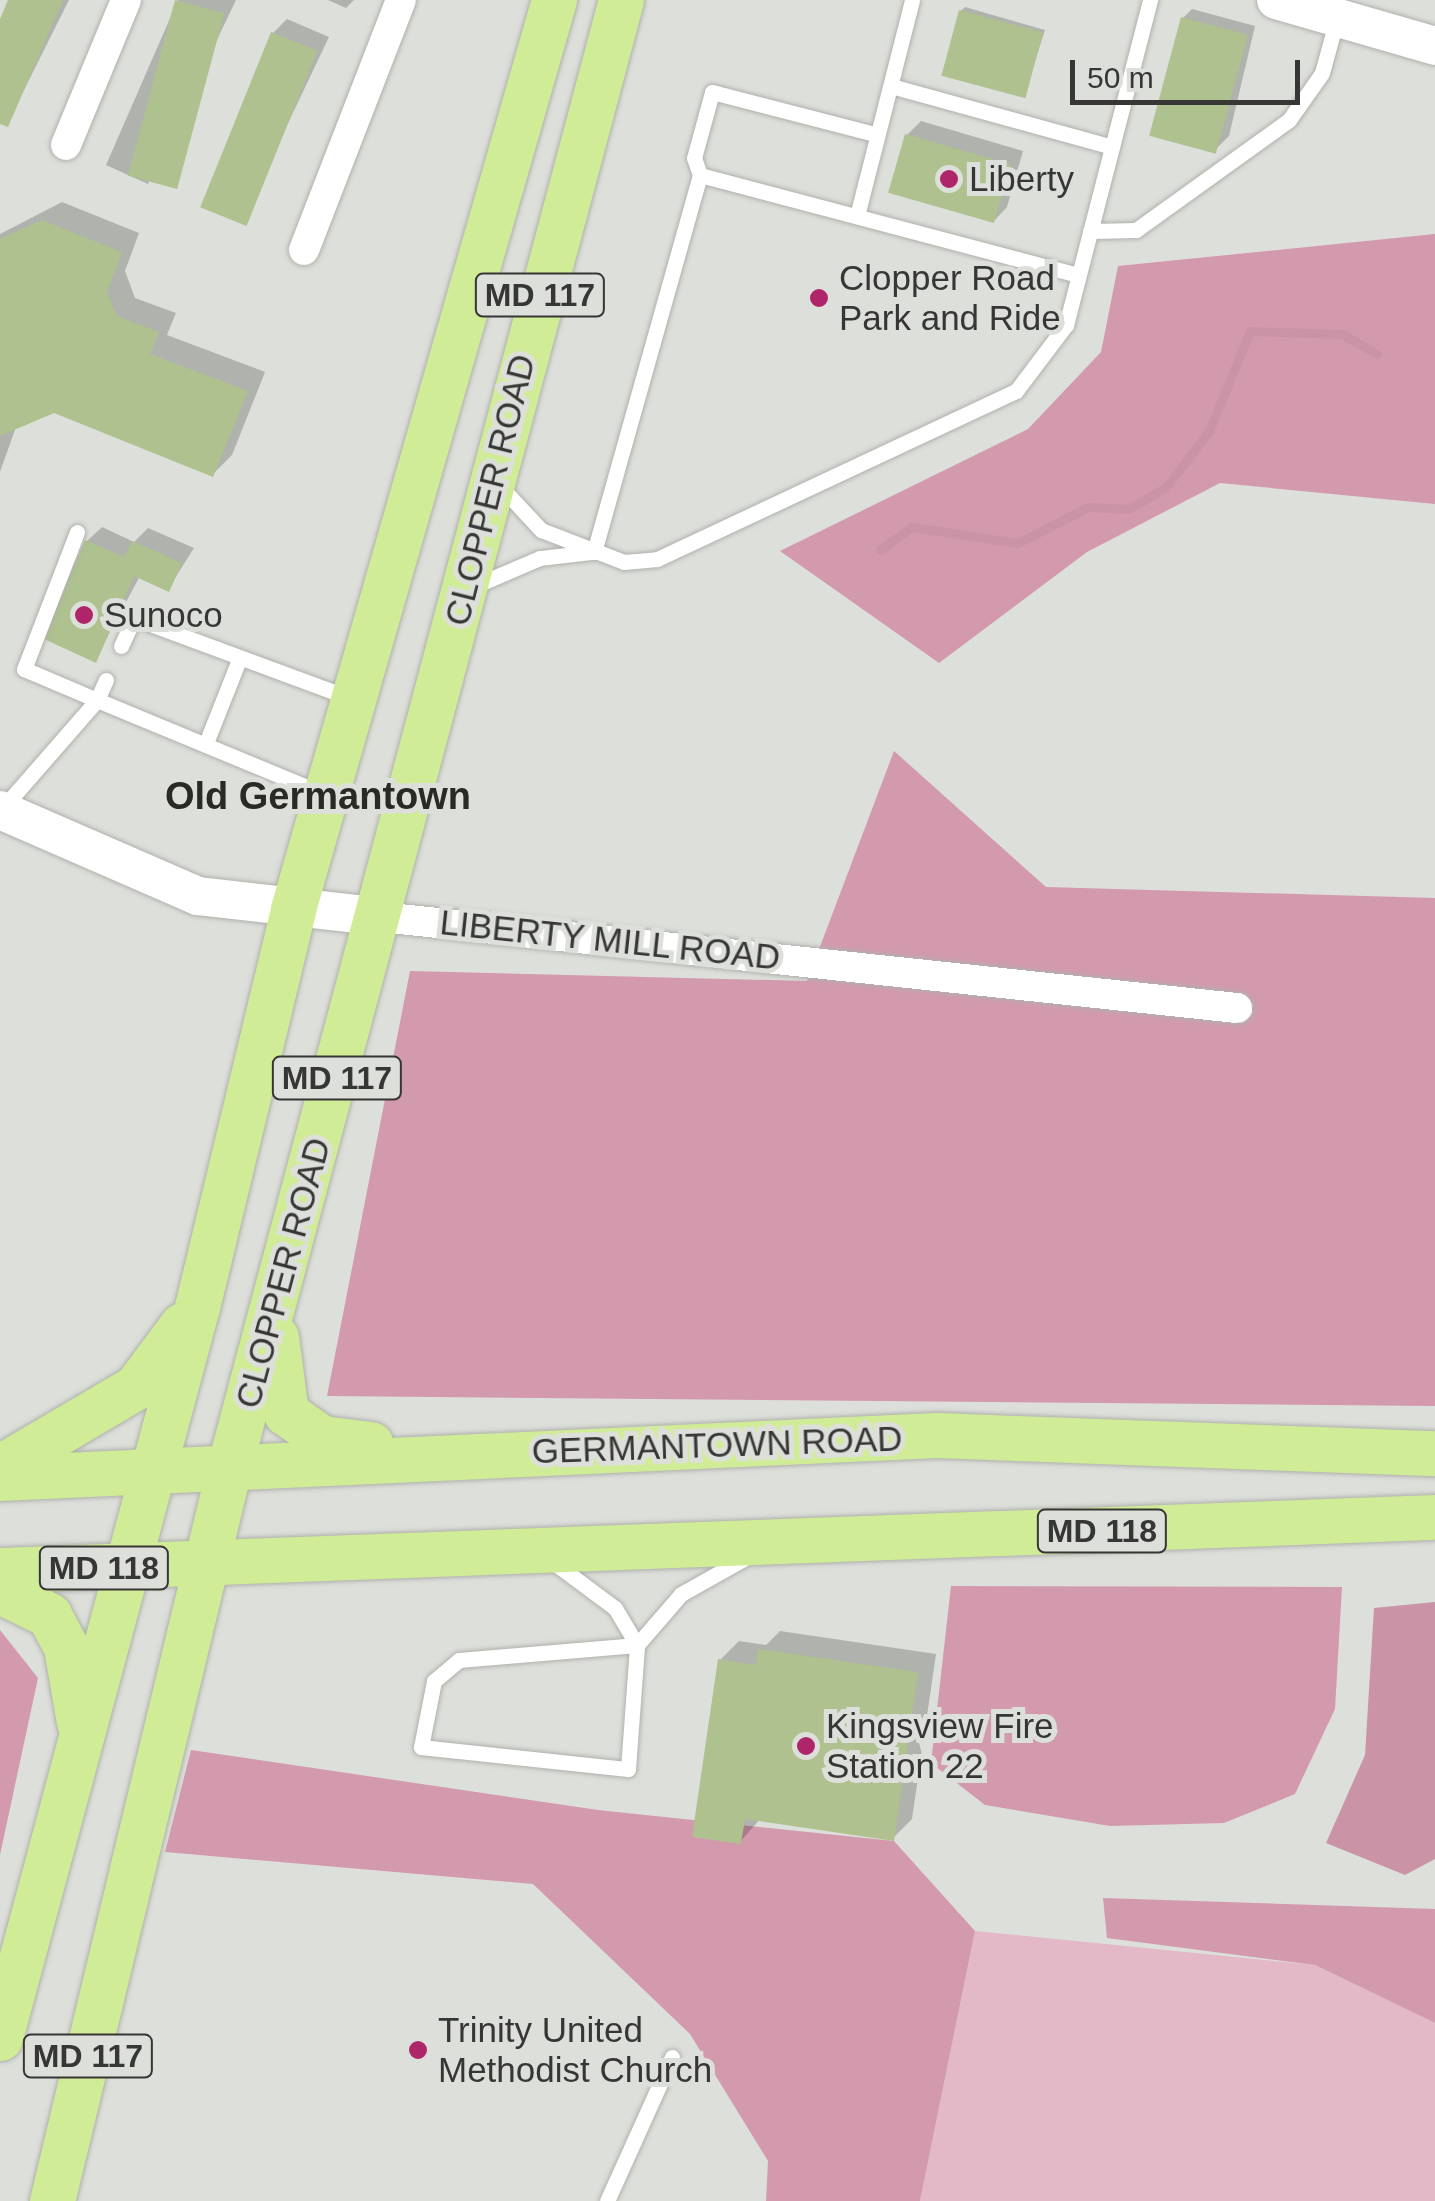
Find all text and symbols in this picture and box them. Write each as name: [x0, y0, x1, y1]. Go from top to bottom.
scale bar: [1075, 40, 1305, 102]
text: 50 m: [1087, 61, 1154, 94]
place label: Liberty: [969, 158, 1074, 200]
marker: Liberty: [938, 168, 960, 190]
place label: Clopper Road Park and Ride: [839, 257, 1061, 339]
road number: MD 117: [472, 268, 608, 322]
marker: Clopper Road Park and Ride: [808, 287, 830, 309]
street label: CLOPPER ROAD: [436, 350, 544, 630]
place label: Sunoco: [104, 594, 223, 636]
marker: Sunoco: [73, 604, 95, 626]
district label: Old Germantown: [165, 774, 471, 820]
street label: LIBERTY MILL ROAD: [437, 901, 783, 979]
road number: MD 117: [270, 1051, 404, 1105]
street label: CLOPPER ROAD: [227, 1133, 339, 1413]
street label: GERMANTOWN ROAD: [531, 1418, 903, 1472]
road number: MD 118: [1034, 1504, 1170, 1558]
road number: MD 118: [36, 1541, 172, 1595]
place label: Kingsview Fire Station 22: [826, 1705, 1054, 1787]
marker: Kingsview Fire Station 22: [795, 1735, 817, 1757]
place label: Trinity United Methodist Church: [438, 2009, 712, 2091]
road number: MD 117: [21, 2029, 156, 2083]
marker: Trinity United Methodist Church: [407, 2039, 429, 2061]

